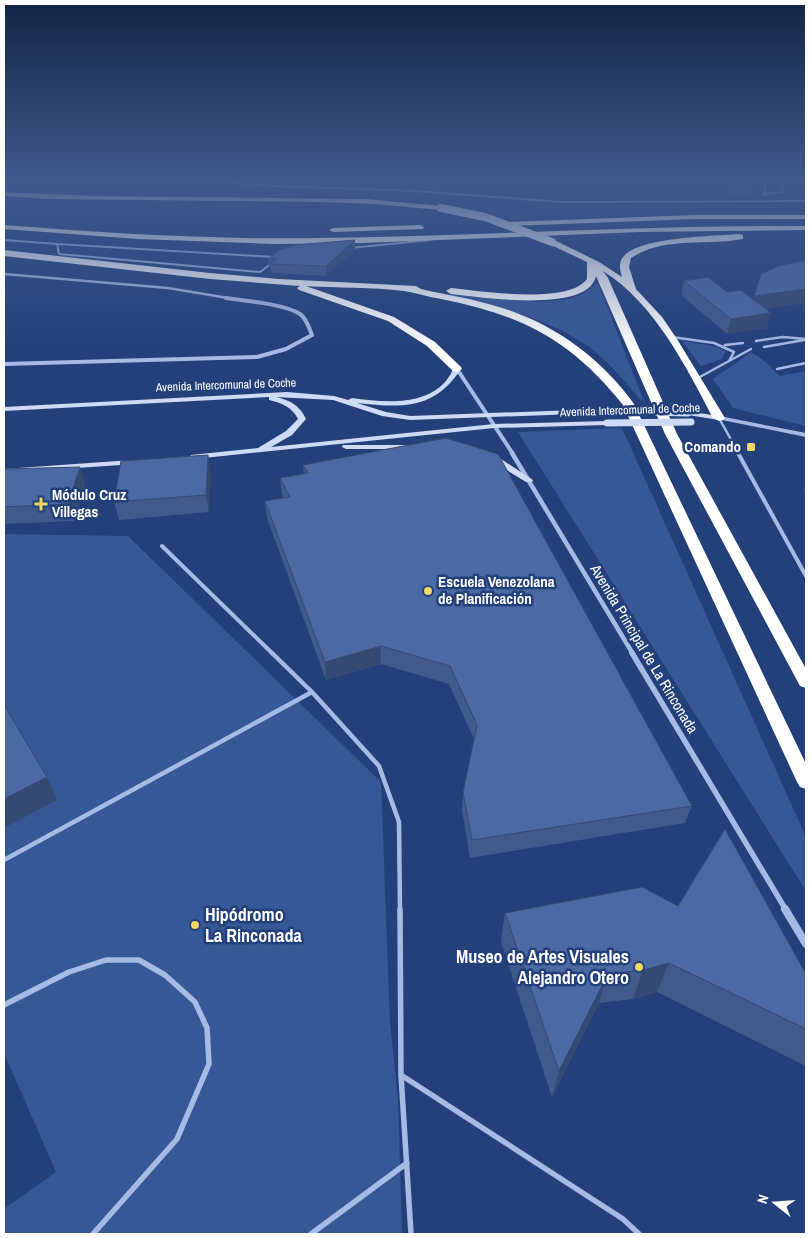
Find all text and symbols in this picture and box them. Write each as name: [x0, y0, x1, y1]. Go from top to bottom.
street label: Avenida Intercomunal de Coche: [155, 375, 296, 395]
street label: Avenida Intercomunal de Coche: [559, 400, 700, 420]
place label: Comando: [684, 436, 741, 457]
marker: Comando: [745, 441, 757, 453]
place label: Módulo Cruz Villegas: [52, 484, 126, 522]
marker: Módulo Cruz Villegas: [34, 497, 48, 511]
street label: Avenida Principal de La Rinconada: [585, 559, 703, 737]
place label: Escuela Venezolana de Planificación: [438, 571, 555, 609]
marker: Escuela Venezolana de Planificación: [422, 585, 434, 597]
place label: Hipódromo La Rinconada: [205, 902, 303, 948]
marker: Hipódromo La Rinconada: [189, 919, 201, 931]
place label: Museo de Artes Visuales Alejandro Otero: [456, 944, 629, 990]
marker: Museo de Artes Visuales Alejandro Otero: [633, 961, 645, 973]
north arrow: [750, 1178, 800, 1228]
text: N: [753, 1193, 772, 1206]

